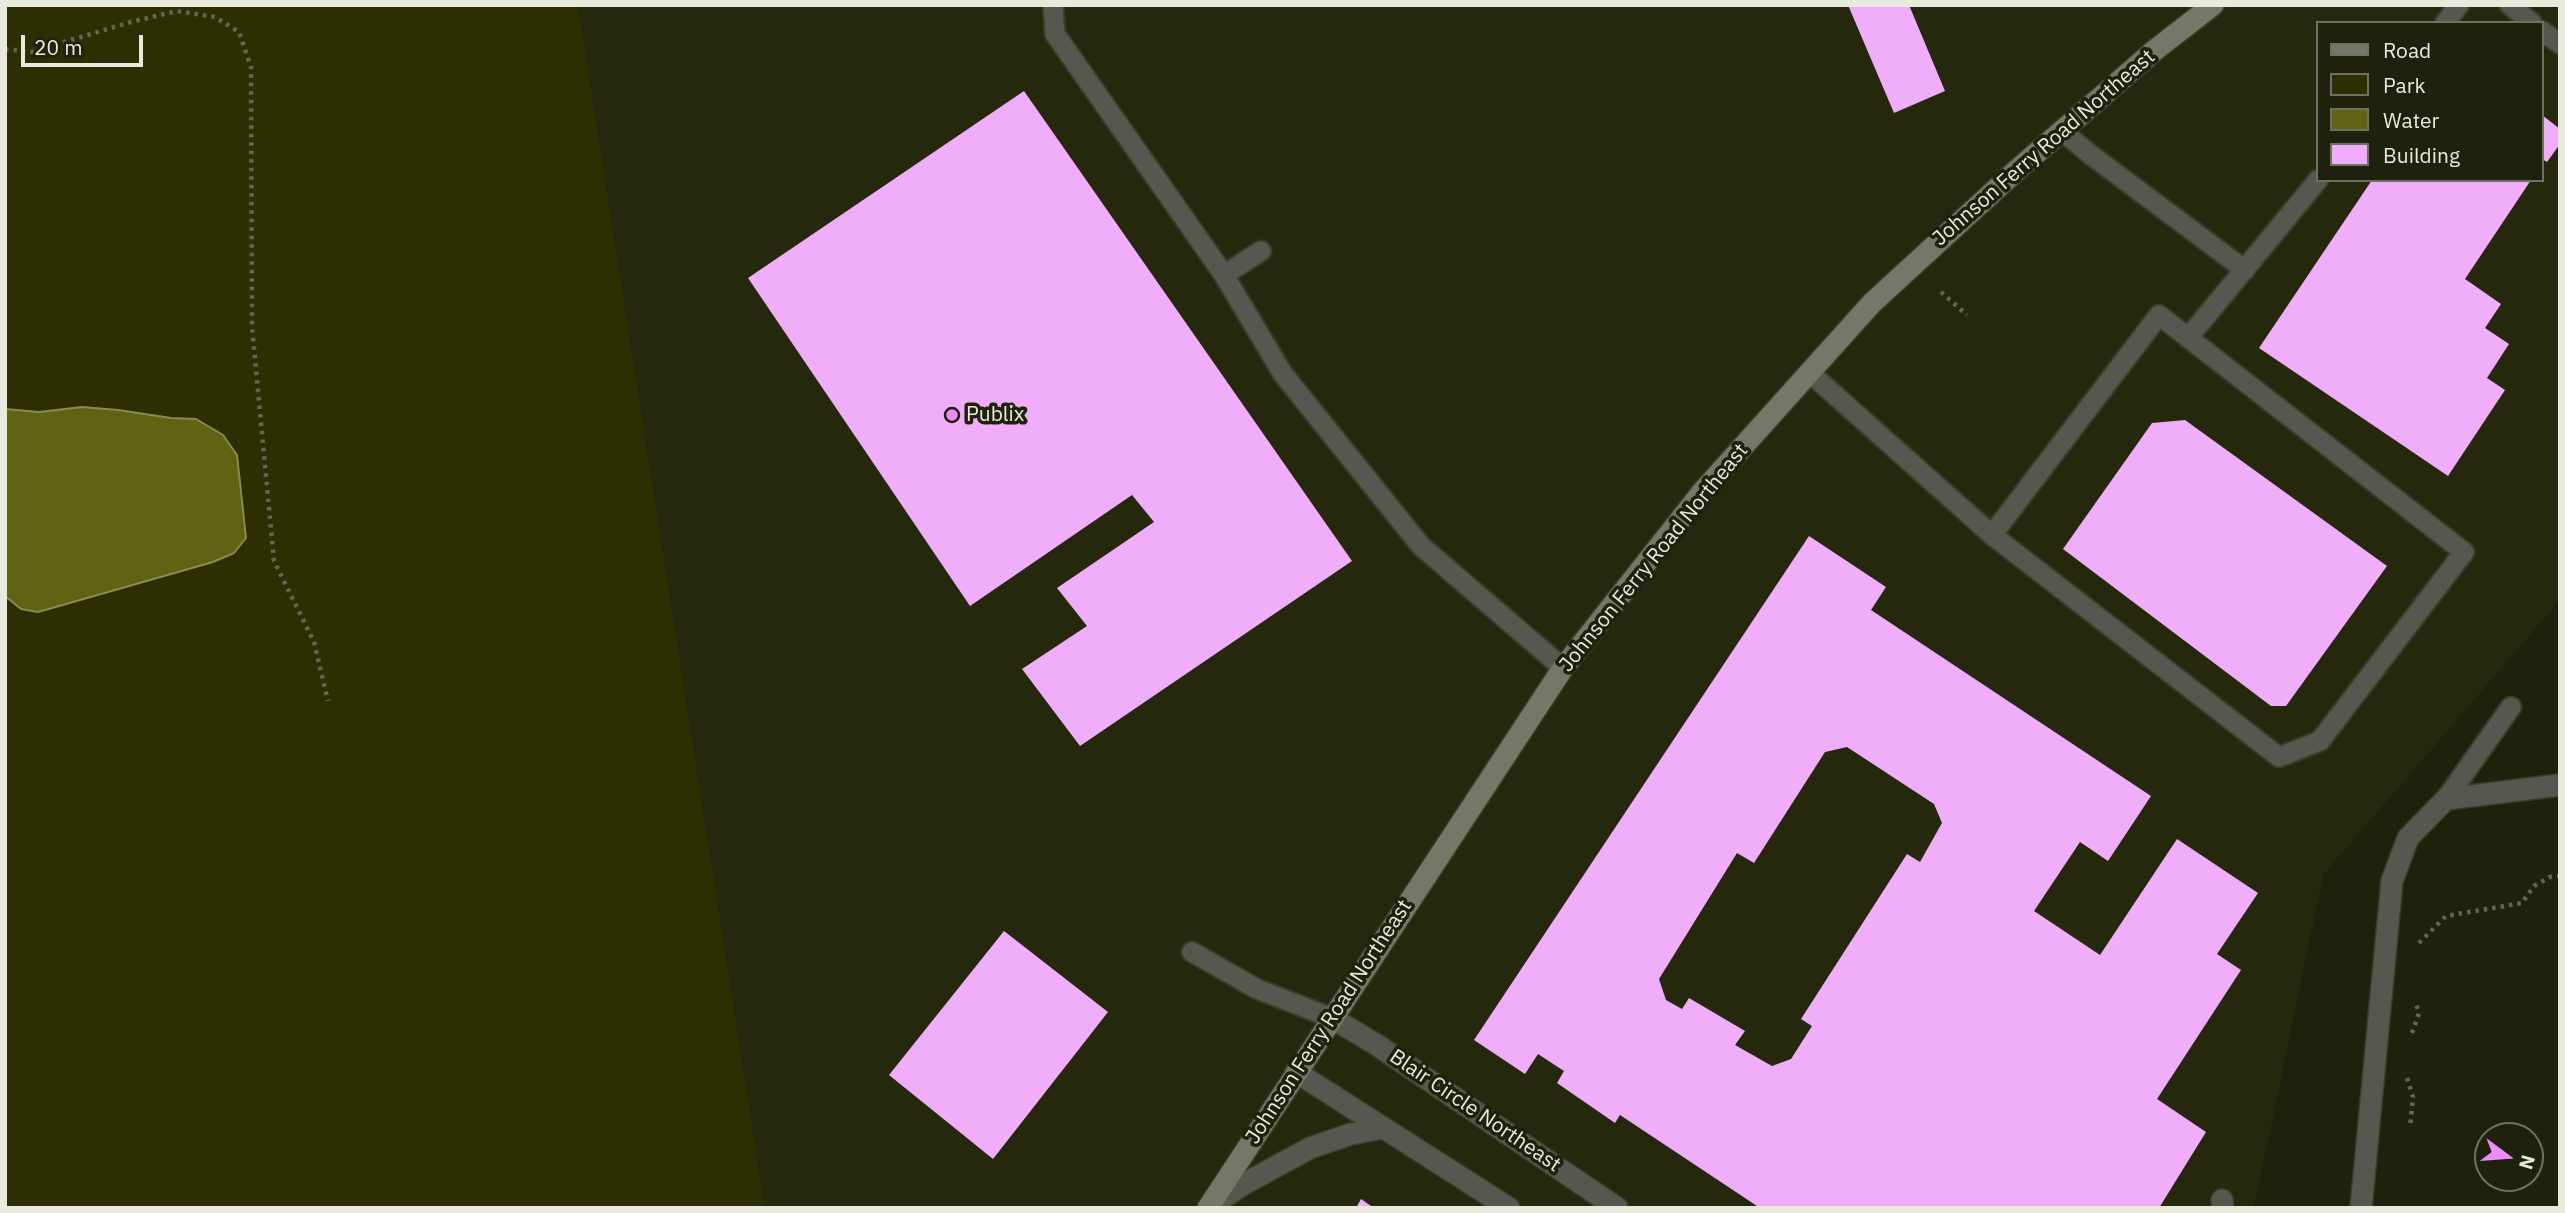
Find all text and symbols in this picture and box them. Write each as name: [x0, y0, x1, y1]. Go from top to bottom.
scale bar: [24, 21, 147, 65]
legend: [2316, 21, 2544, 182]
text: 20 m: [34, 33, 83, 61]
text: Road: [2383, 36, 2431, 64]
street label: Johnson Ferry Road Northeast: [1928, 45, 2160, 251]
text: Park: [2383, 71, 2426, 99]
text: Water: [2383, 106, 2439, 134]
text: Building: [2383, 141, 2460, 169]
place label: Publix: [966, 402, 1024, 428]
marker: Publix: [944, 407, 960, 423]
street label: Johnson Ferry Road Northeast: [1554, 439, 1754, 677]
street label: Johnson Ferry Road Northeast: [1241, 895, 1417, 1149]
street label: Blair Circle Northeast: [1385, 1044, 1565, 1178]
north arrow: [2474, 1122, 2544, 1192]
text: N: [2514, 1152, 2541, 1172]

